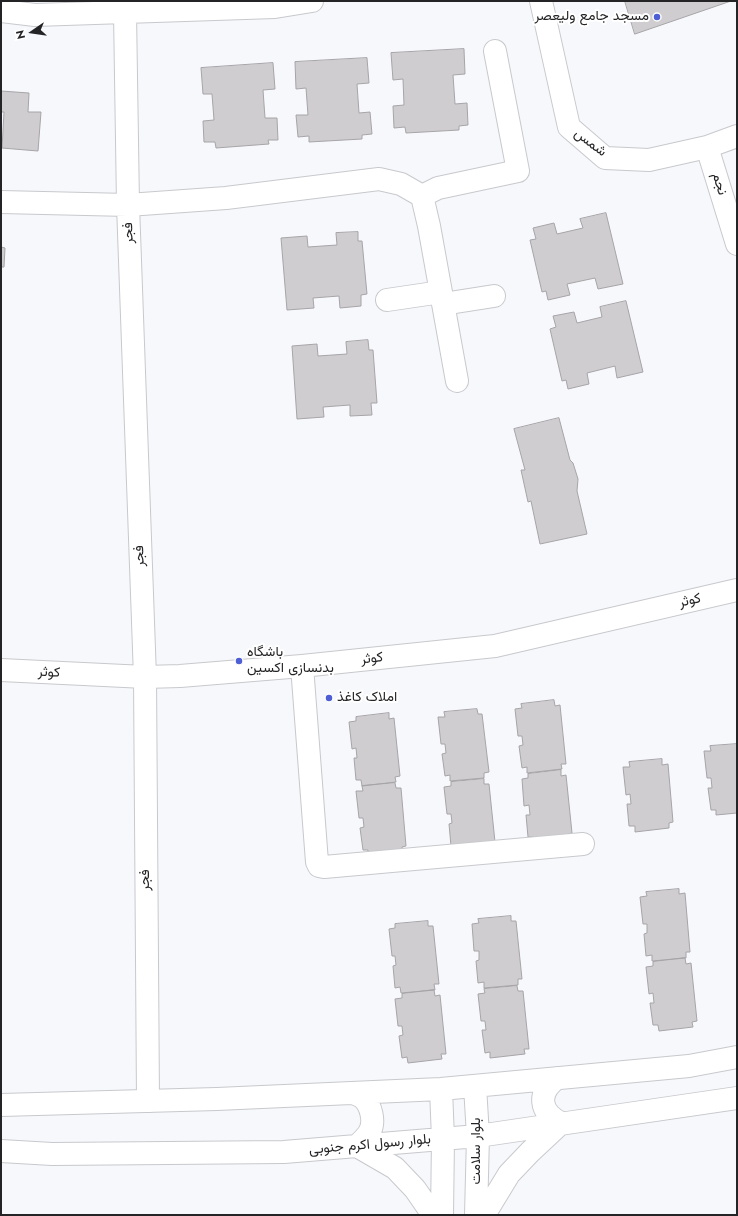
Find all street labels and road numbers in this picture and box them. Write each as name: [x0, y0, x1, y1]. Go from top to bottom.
street label: شمس: [570, 125, 610, 161]
street label: نجم: [708, 171, 730, 197]
street label: فجر: [120, 222, 138, 244]
street label: فجر: [131, 545, 149, 567]
street label: کوثر: [677, 590, 703, 612]
street label: کوثر: [360, 649, 384, 669]
street label: کوثر: [38, 664, 60, 682]
street label: فجر: [138, 869, 154, 891]
street label: بلوار سلامت: [469, 1118, 485, 1184]
street label: بلوار رسول اکرم جنوبی: [308, 1131, 432, 1159]

